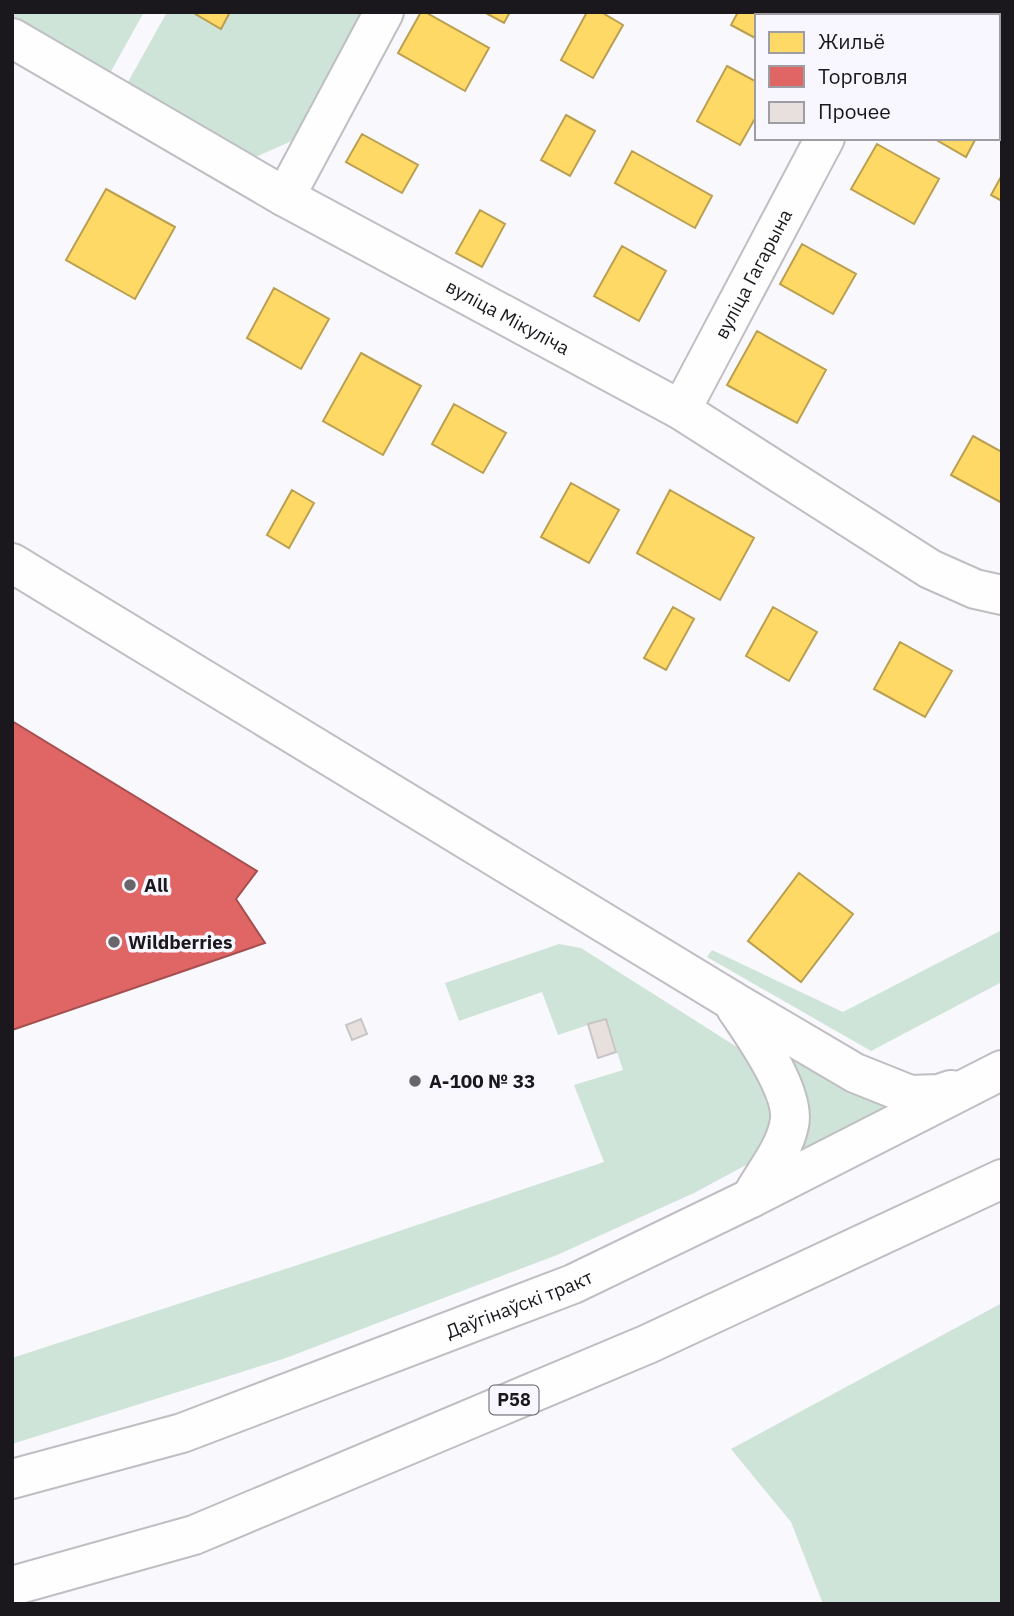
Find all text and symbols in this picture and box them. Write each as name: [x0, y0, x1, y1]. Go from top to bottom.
legend: [755, 14, 1000, 140]
text: Жильё: [818, 27, 885, 55]
text: Торговля: [818, 62, 908, 90]
text: Прочее: [818, 97, 891, 125]
street label: вуліца Гагарына: [709, 205, 797, 343]
street label: вуліца Мікуліча: [442, 274, 574, 360]
place label: All: [144, 873, 169, 897]
marker: All: [122, 877, 138, 893]
place label: Wildberries: [128, 930, 233, 954]
marker: Wildberries: [106, 934, 122, 950]
place label: А-100 № 33: [429, 1069, 536, 1093]
marker: А-100 № 33: [407, 1073, 423, 1089]
street label: Даўгінаўскі тракт: [442, 1264, 596, 1343]
road number: Р58: [490, 1386, 538, 1414]

